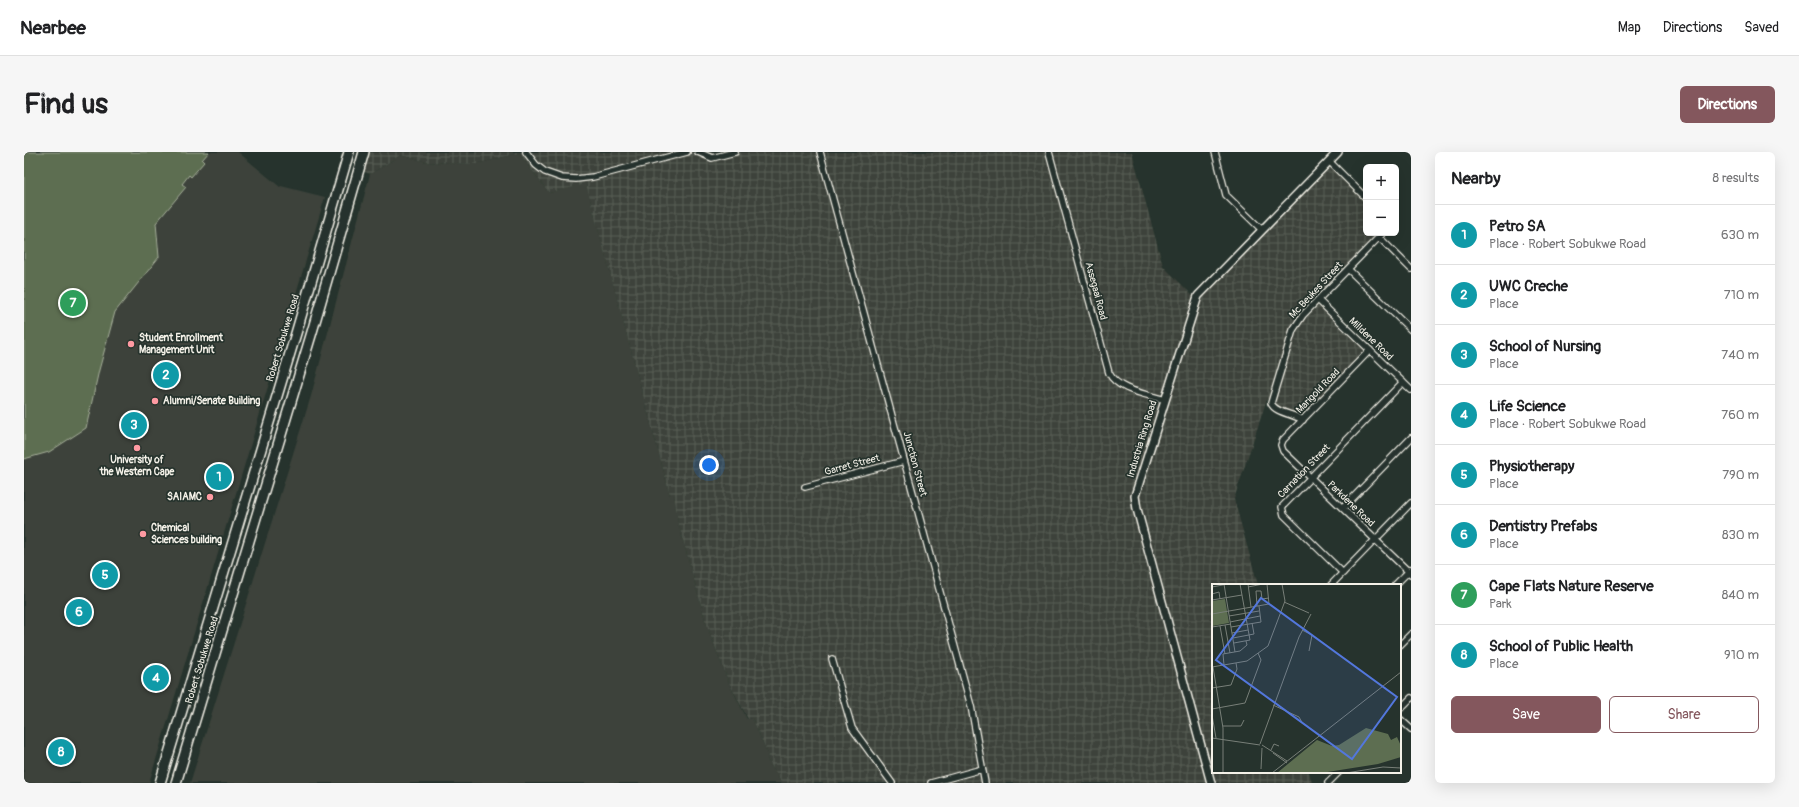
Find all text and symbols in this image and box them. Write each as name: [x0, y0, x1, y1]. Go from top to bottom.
text: Nearbee: [20, 16, 86, 40]
text: Map: [1618, 19, 1641, 36]
text: Directions: [1663, 19, 1722, 36]
text: Saved: [1744, 19, 1779, 36]
button: Directions: [1680, 86, 1775, 123]
text: Find us: [24, 87, 108, 122]
map controls: [1363, 164, 1399, 236]
button: +: [1363, 164, 1399, 200]
text: Nearby: [1451, 168, 1500, 189]
text: 8 results: [1713, 170, 1759, 186]
button: −: [1363, 200, 1399, 236]
text: Petro SA: [1489, 217, 1546, 236]
text: 1: [1461, 227, 1467, 243]
text: 630 m: [1721, 227, 1759, 243]
text: Place · Robert Sobukwe Road: [1489, 236, 1646, 252]
street label: Mc Beukes Street: [1287, 259, 1346, 321]
street label: Assegaai Road: [1083, 261, 1110, 321]
text: UWC Creche: [1489, 277, 1568, 296]
text: 2: [1460, 287, 1468, 303]
text: 710 m: [1724, 287, 1759, 303]
pin: 7: [60, 288, 86, 318]
street label: Robert Sobukwe Road: [264, 293, 302, 383]
text: Place: [1489, 296, 1518, 312]
street label: Milldene Road: [1346, 315, 1396, 363]
place label: Student Enrollment Management Unit: [139, 332, 224, 356]
text: School of Nursing: [1489, 337, 1601, 356]
marker: Student Enrollment Management Unit: [126, 339, 136, 349]
text: 3: [1460, 347, 1468, 363]
text: 740 m: [1721, 347, 1759, 363]
text: Place: [1489, 356, 1518, 372]
pin: 2: [153, 360, 179, 390]
street label: Marigold Road: [1294, 366, 1342, 416]
place label: Alumni/Senate Building: [163, 395, 260, 407]
marker: Alumni/Senate Building: [150, 396, 160, 406]
text: Life Science: [1489, 397, 1566, 416]
street label: Industria Ring Road: [1125, 399, 1159, 479]
text: 4: [1460, 407, 1468, 423]
text: 760 m: [1721, 407, 1759, 423]
pin: 3: [121, 410, 147, 440]
text: Place · Robert Sobukwe Road: [1489, 416, 1646, 432]
street label: Junction Street: [901, 430, 930, 499]
street label: Carnation Street: [1275, 441, 1333, 501]
marker: University of the Western Cape: [132, 443, 142, 453]
street label: Garret Street: [823, 452, 882, 478]
place label: University of the Western Cape: [99, 454, 175, 478]
your location: [699, 455, 719, 475]
text: Physiotherapy: [1489, 457, 1574, 476]
pin: 1: [206, 462, 232, 492]
text: 5: [1460, 467, 1468, 483]
text: 790 m: [1722, 467, 1759, 483]
text: Place: [1489, 476, 1518, 492]
street label: Parkdene Road: [1325, 479, 1377, 529]
place label: SAIAMC: [167, 491, 202, 503]
marker: SAIAMC: [205, 492, 215, 502]
text: Dentistry Prefabs: [1489, 517, 1597, 536]
place label: Chemical Sciences building: [151, 522, 222, 546]
text: 6: [1460, 527, 1468, 543]
text: 830 m: [1722, 527, 1759, 543]
marker: Chemical Sciences building: [138, 529, 148, 539]
text: Place: [1489, 536, 1518, 552]
pin: 5: [92, 560, 118, 590]
text: Cape Flats Nature Reserve: [1489, 577, 1654, 596]
inset map: [1212, 584, 1401, 773]
text: 7: [1461, 587, 1467, 603]
text: 840 m: [1722, 587, 1759, 603]
text: Park: [1489, 596, 1512, 612]
pin: 6: [66, 597, 92, 627]
street label: Robert Sobukwe Road: [183, 615, 221, 705]
text: School of Public Health: [1489, 637, 1633, 656]
text: 8: [1461, 647, 1467, 663]
text: 910 m: [1724, 647, 1759, 663]
text: Place: [1489, 656, 1518, 672]
pin: 4: [143, 663, 169, 693]
button: Save: [1451, 696, 1601, 733]
button: Share: [1609, 696, 1759, 733]
pin: 8: [48, 737, 74, 767]

